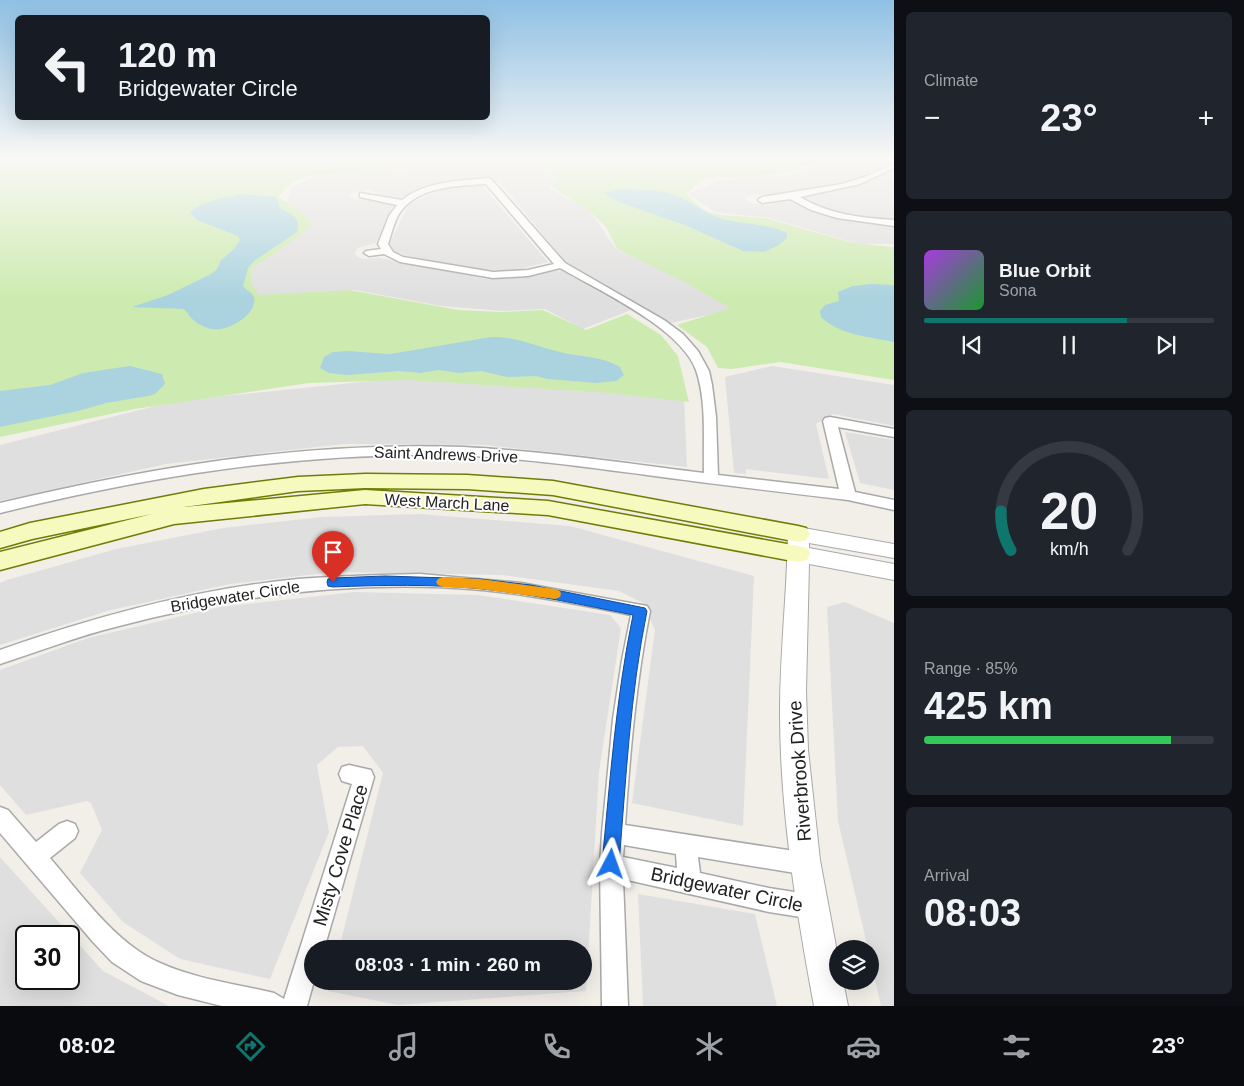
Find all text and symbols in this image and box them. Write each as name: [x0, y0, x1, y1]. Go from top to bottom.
icon: left: [35, 35, 100, 100]
text: 120 m: [118, 35, 217, 74]
text: Climate: [924, 72, 978, 89]
text: Bridgewater Circle: [118, 76, 298, 101]
text: 23°: [1040, 97, 1098, 139]
text: −: [924, 102, 940, 133]
text: +: [1198, 102, 1214, 133]
text: Blue Orbit: [999, 260, 1091, 281]
text: Sona: [999, 282, 1036, 299]
icon: previous: [958, 331, 986, 359]
icon: pause: [1055, 331, 1083, 359]
icon: next: [1152, 331, 1180, 359]
street label: Saint Andrews Drive: [374, 443, 518, 466]
text: 20: [1040, 482, 1098, 540]
street label: West March Lane: [384, 491, 510, 514]
pin: [312, 531, 354, 582]
icon: arrive: [319, 538, 347, 566]
text: km/h: [1050, 539, 1088, 559]
street label: Bridgewater Circle: [169, 578, 301, 615]
text: Range · 85%: [924, 660, 1017, 677]
text: 425 km: [924, 685, 1053, 727]
street label: Riverbrook Drive: [784, 700, 815, 842]
street label: Misty Cove Place: [309, 782, 372, 928]
position arrow: [584, 837, 636, 889]
street label: Bridgewater Circle: [649, 863, 805, 916]
text: Arrival: [924, 867, 969, 884]
text: 08:03: [924, 892, 1021, 934]
speed limit sign: 30: [15, 925, 80, 990]
map controls: [829, 940, 879, 990]
button: layers: [829, 940, 879, 990]
text: 08:03 · 1 min · 260 m: [355, 954, 541, 975]
icon: directions: [233, 1029, 268, 1064]
icon: music: [386, 1029, 421, 1064]
icon: phone: [539, 1029, 574, 1064]
icon: climate: [692, 1029, 727, 1064]
icon: car: [846, 1029, 881, 1064]
icon: filters: [999, 1029, 1034, 1064]
text: 08:02: [59, 1033, 115, 1058]
text: 23°: [1152, 1033, 1185, 1058]

